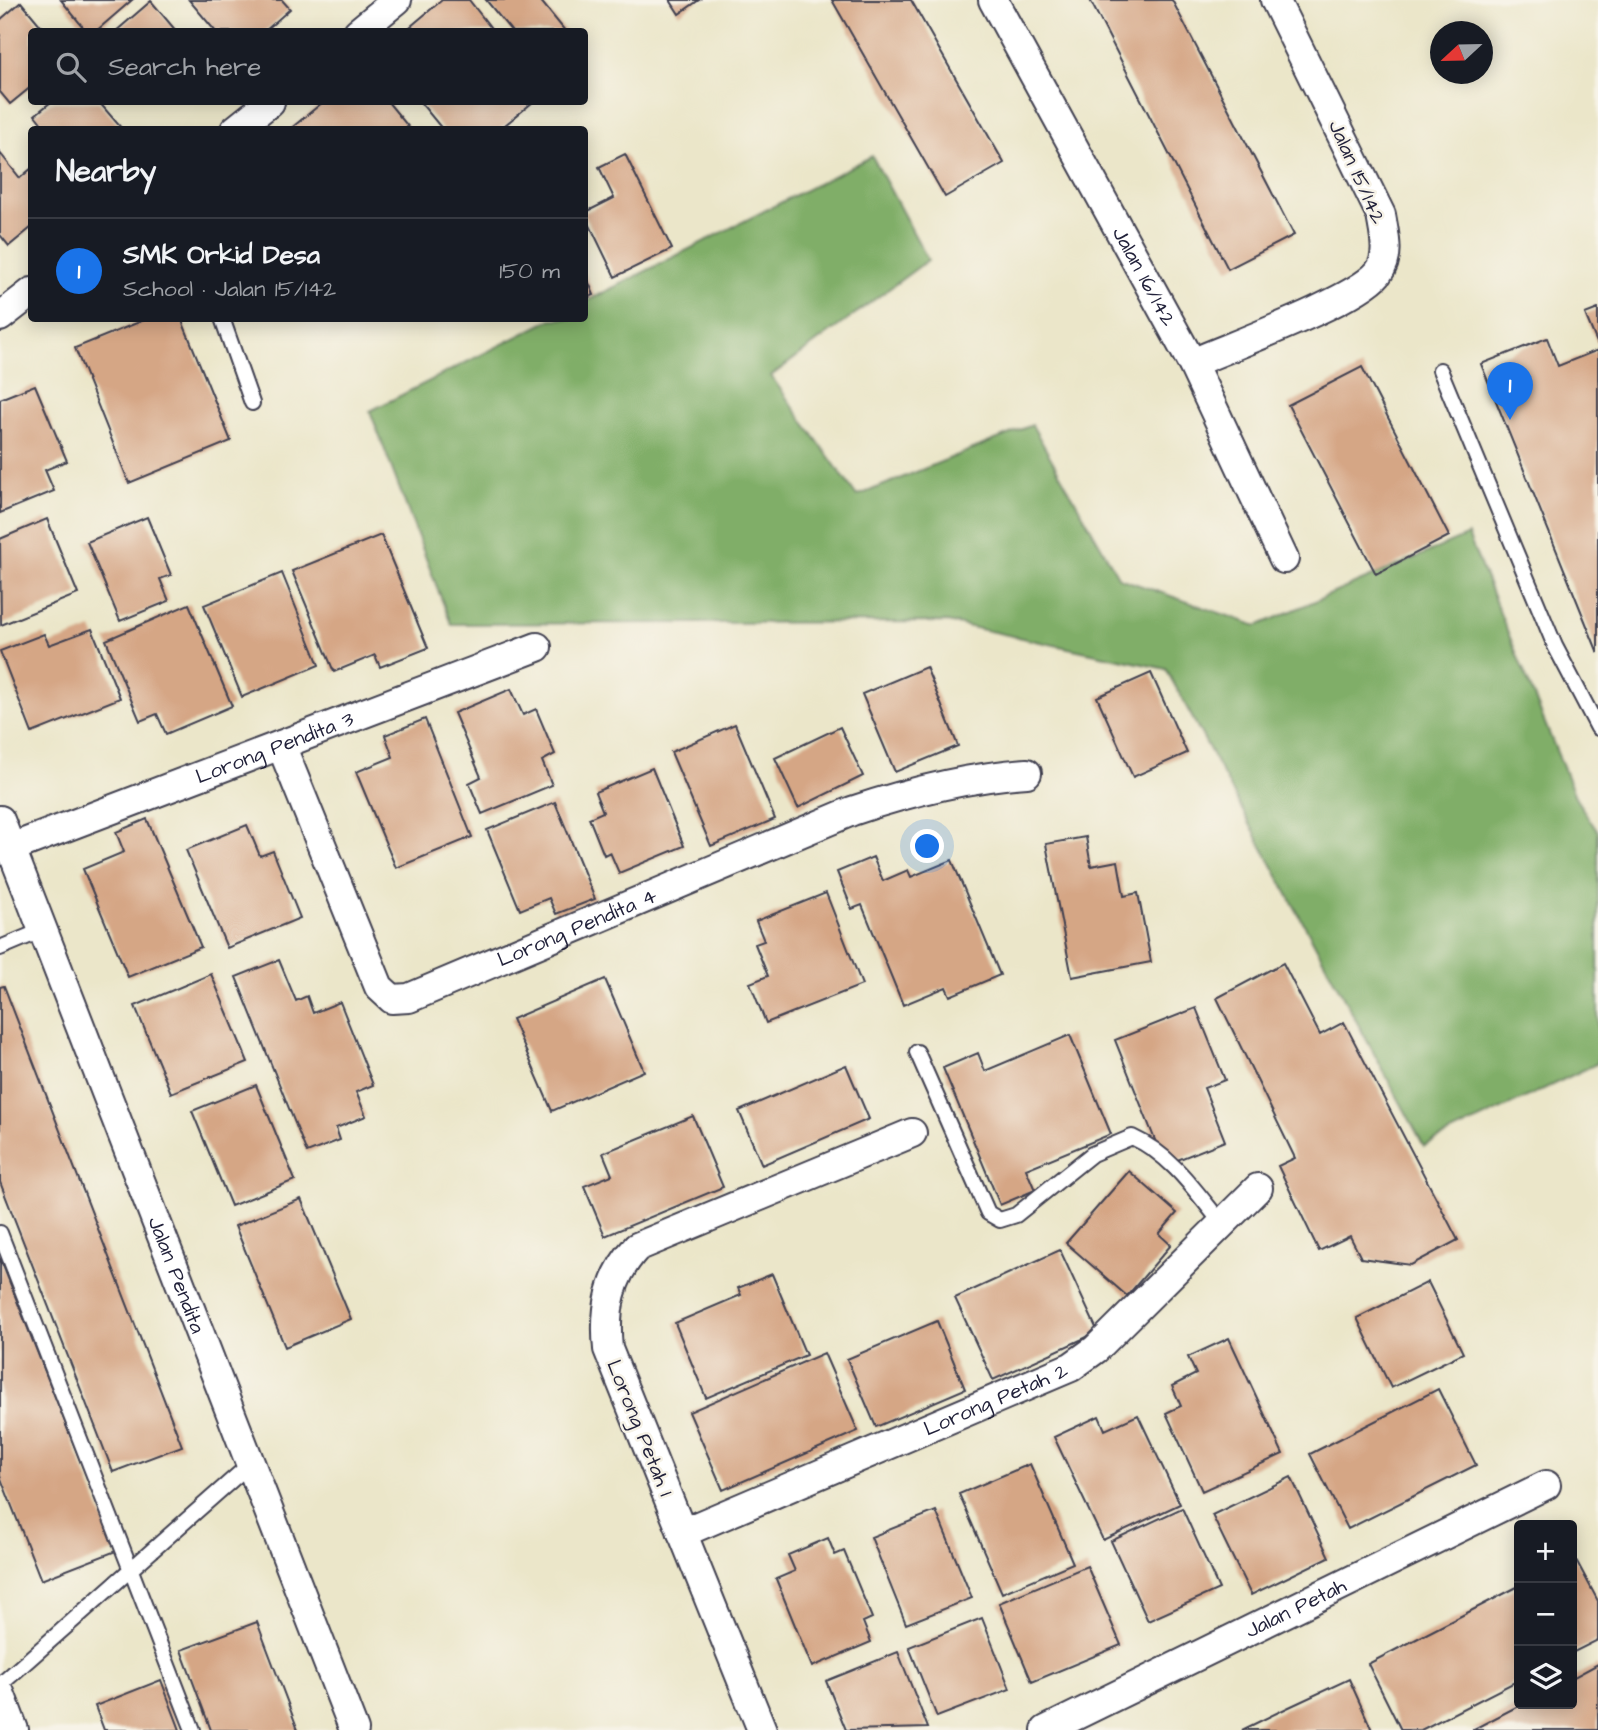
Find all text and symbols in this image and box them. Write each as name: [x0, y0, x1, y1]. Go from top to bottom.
north arrow: [1430, 21, 1493, 84]
search box: [28, 28, 588, 105]
icon: search: [52, 48, 90, 86]
text: Search here: [108, 49, 261, 85]
street label: Jalan 15/142: [1321, 115, 1393, 229]
text: Nearby: [56, 151, 156, 193]
street label: Jalan 16/142: [1105, 221, 1183, 331]
text: SMK Orkid Desa: [123, 237, 320, 273]
text: 1: [78, 255, 80, 287]
text: 150 m: [499, 255, 560, 287]
text: School · Jalan 15/142: [123, 273, 336, 305]
pin: 1: [1487, 362, 1533, 420]
street label: Lorong Pendita 3: [191, 704, 358, 791]
your location: [910, 829, 944, 863]
street label: Lorong Pendita 4: [493, 881, 661, 974]
street label: Jalan Pendita: [141, 1212, 213, 1338]
street label: Lorong Petah 1: [598, 1355, 681, 1502]
street label: Lorong Petah 2: [919, 1356, 1072, 1443]
map controls: [1514, 1520, 1577, 1709]
button: +: [1514, 1520, 1577, 1583]
street label: Jalan Petah: [1240, 1570, 1352, 1645]
button: −: [1514, 1583, 1577, 1646]
button: layers: [1514, 1646, 1577, 1709]

